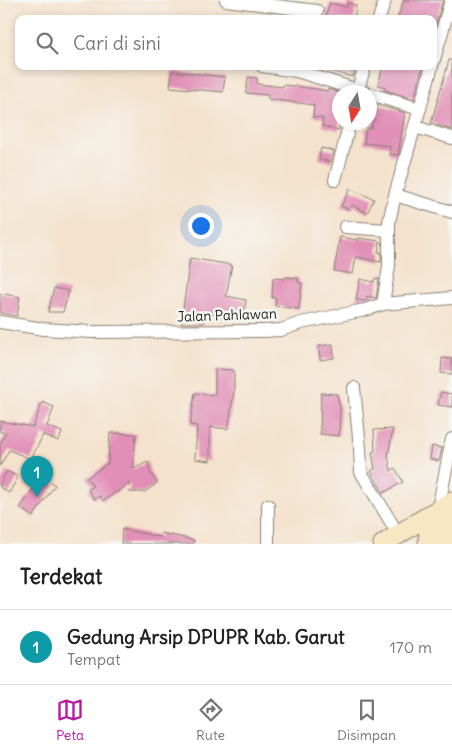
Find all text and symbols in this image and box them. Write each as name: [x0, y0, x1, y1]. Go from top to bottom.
search box: [15, 15, 437, 70]
icon: search: [33, 29, 61, 57]
text: Cari di sini: [73, 31, 161, 55]
north arrow: [332, 85, 377, 130]
your location: [188, 213, 214, 239]
street label: Jalan Pahlawan: [177, 304, 277, 326]
pin: 1: [21, 456, 53, 497]
text: Terdekat: [20, 563, 102, 590]
text: Gedung Arsip DPUPR Kab. Garut: [67, 625, 345, 649]
text: 1: [33, 637, 39, 657]
text: 170 m: [389, 637, 432, 657]
text: Tempat: [67, 649, 121, 669]
tab: Peta: [56, 696, 84, 744]
tab: Rute: [196, 696, 225, 744]
tab: Disimpan: [337, 696, 396, 744]

